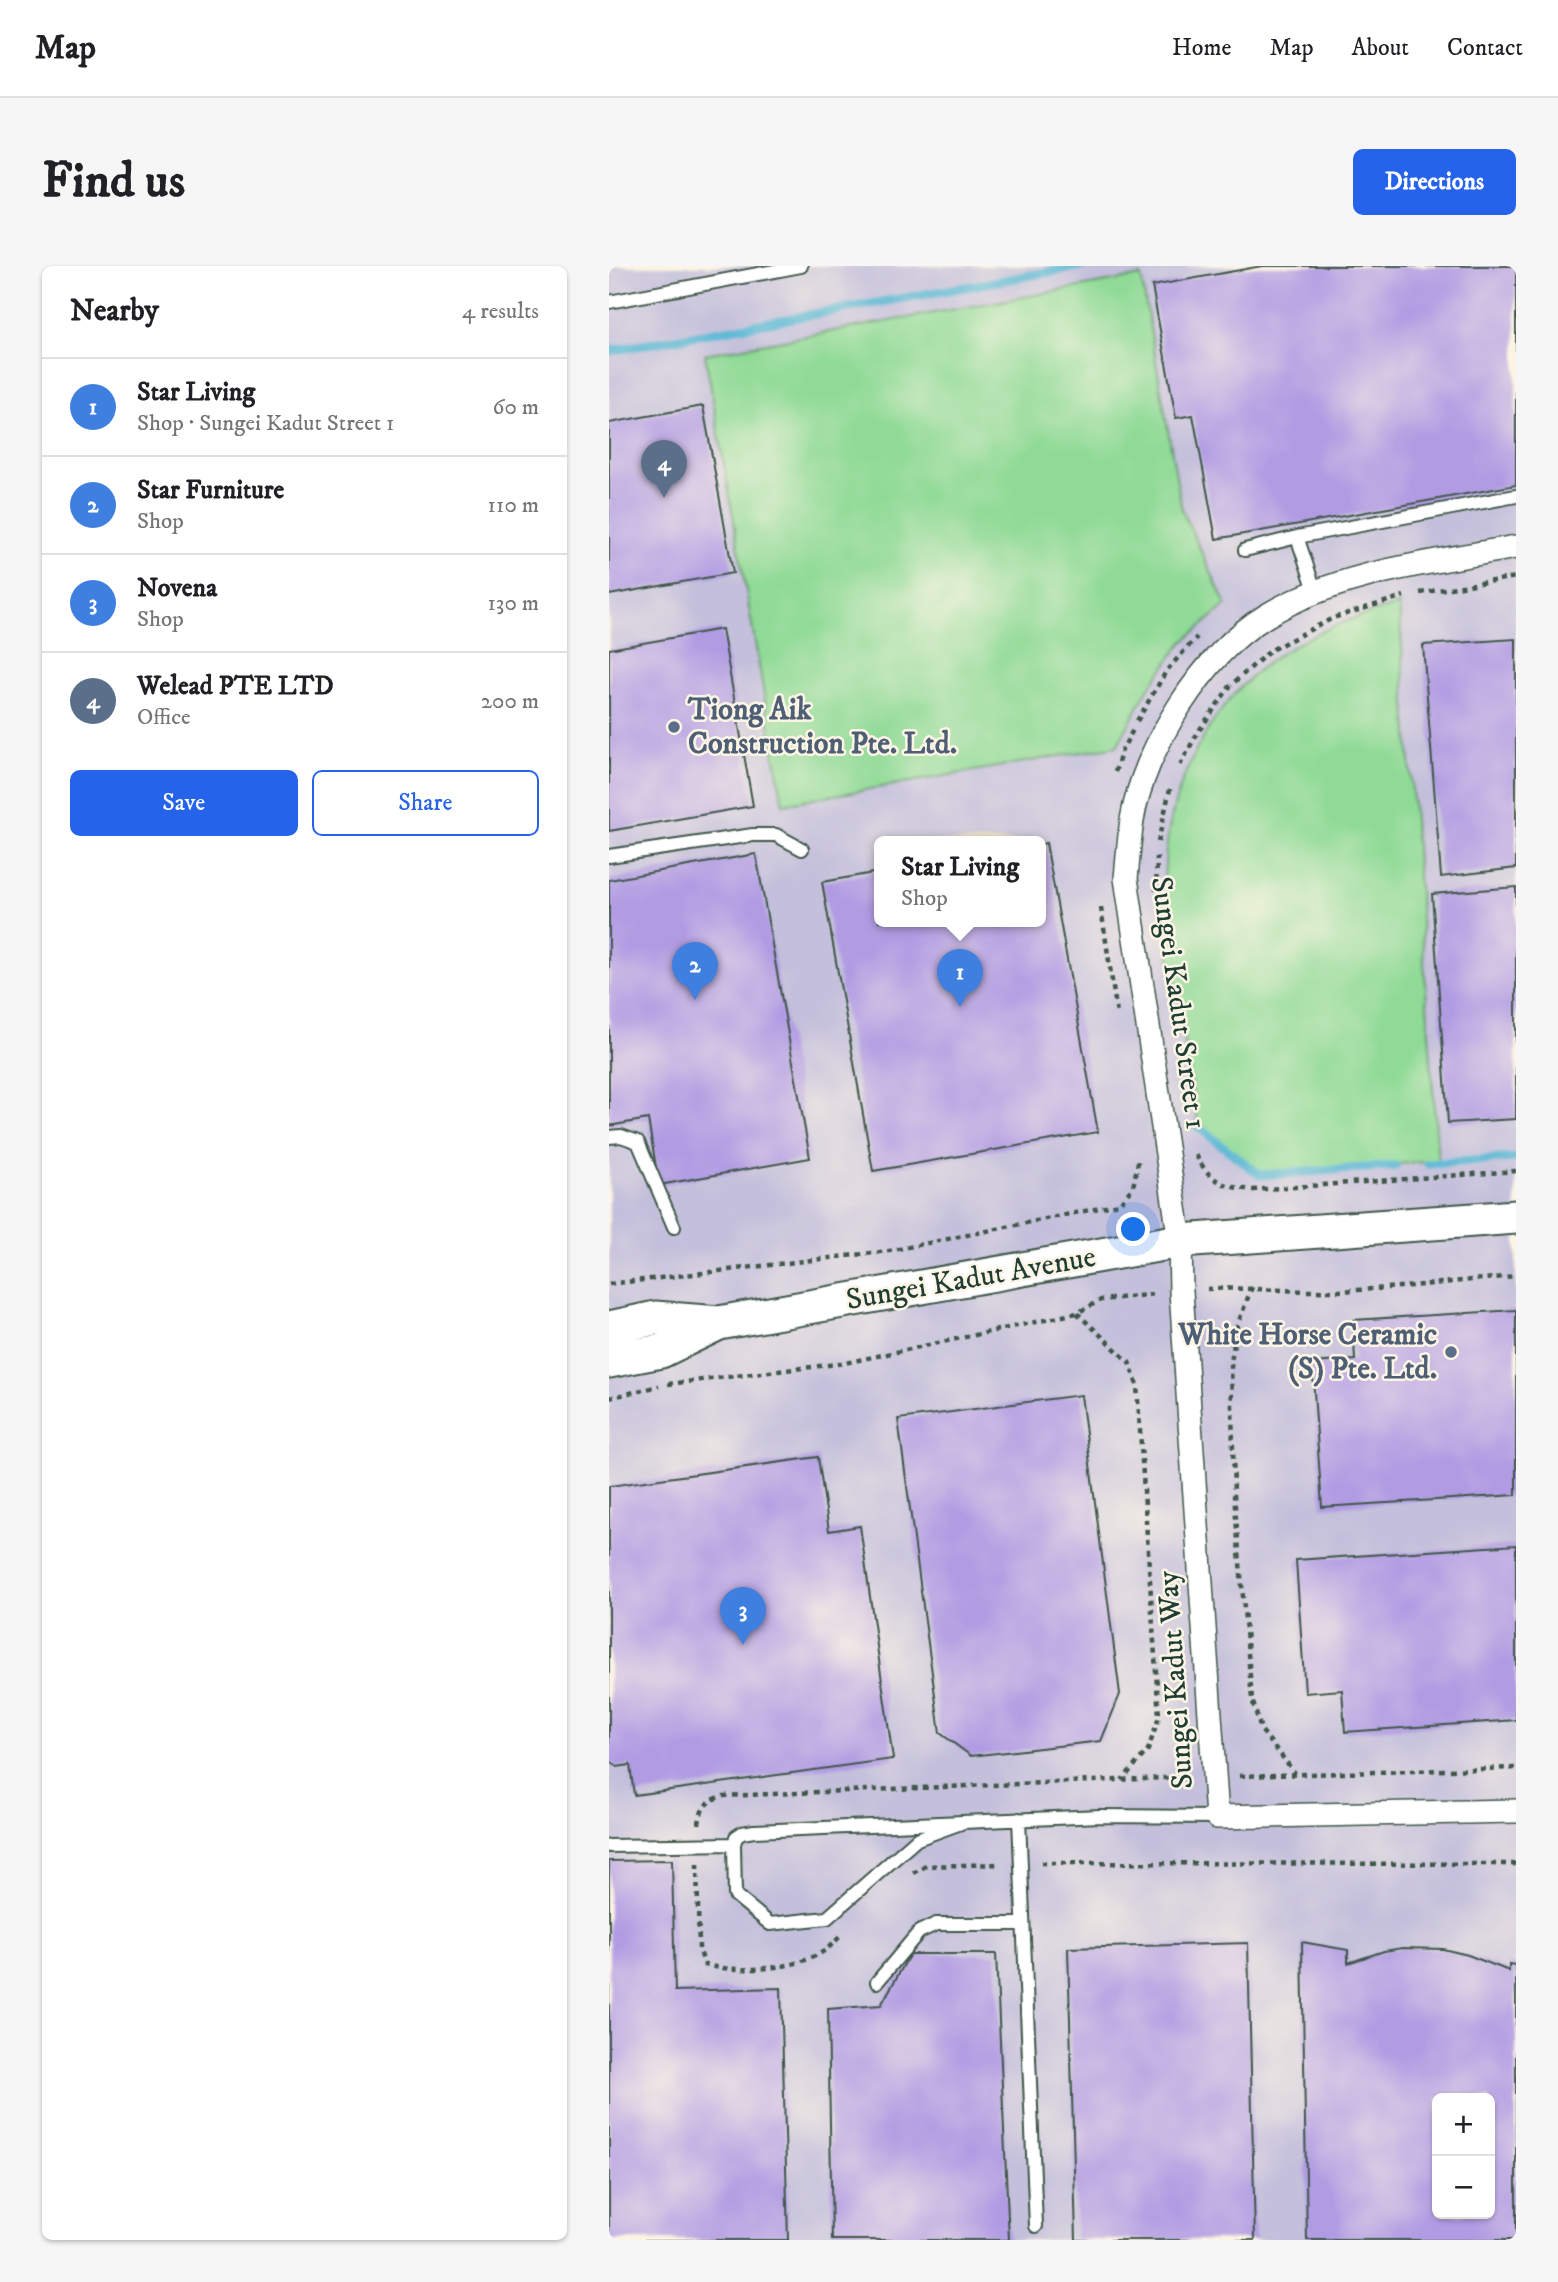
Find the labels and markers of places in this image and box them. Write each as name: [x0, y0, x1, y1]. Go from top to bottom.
pin: 4: [641, 440, 687, 498]
place label: Tiong Aik Construction Pte. Ltd.: [687, 692, 957, 763]
marker: Tiong Aik Construction Pte. Ltd.: [666, 719, 682, 735]
pin: 2: [672, 942, 718, 1000]
pin: 1: [937, 949, 983, 1007]
place label: White Horse Ceramic (S) Pte. Ltd.: [1177, 1317, 1437, 1388]
marker: White Horse Ceramic (S) Pte. Ltd.: [1443, 1344, 1459, 1360]
pin: 3: [720, 1587, 766, 1645]

